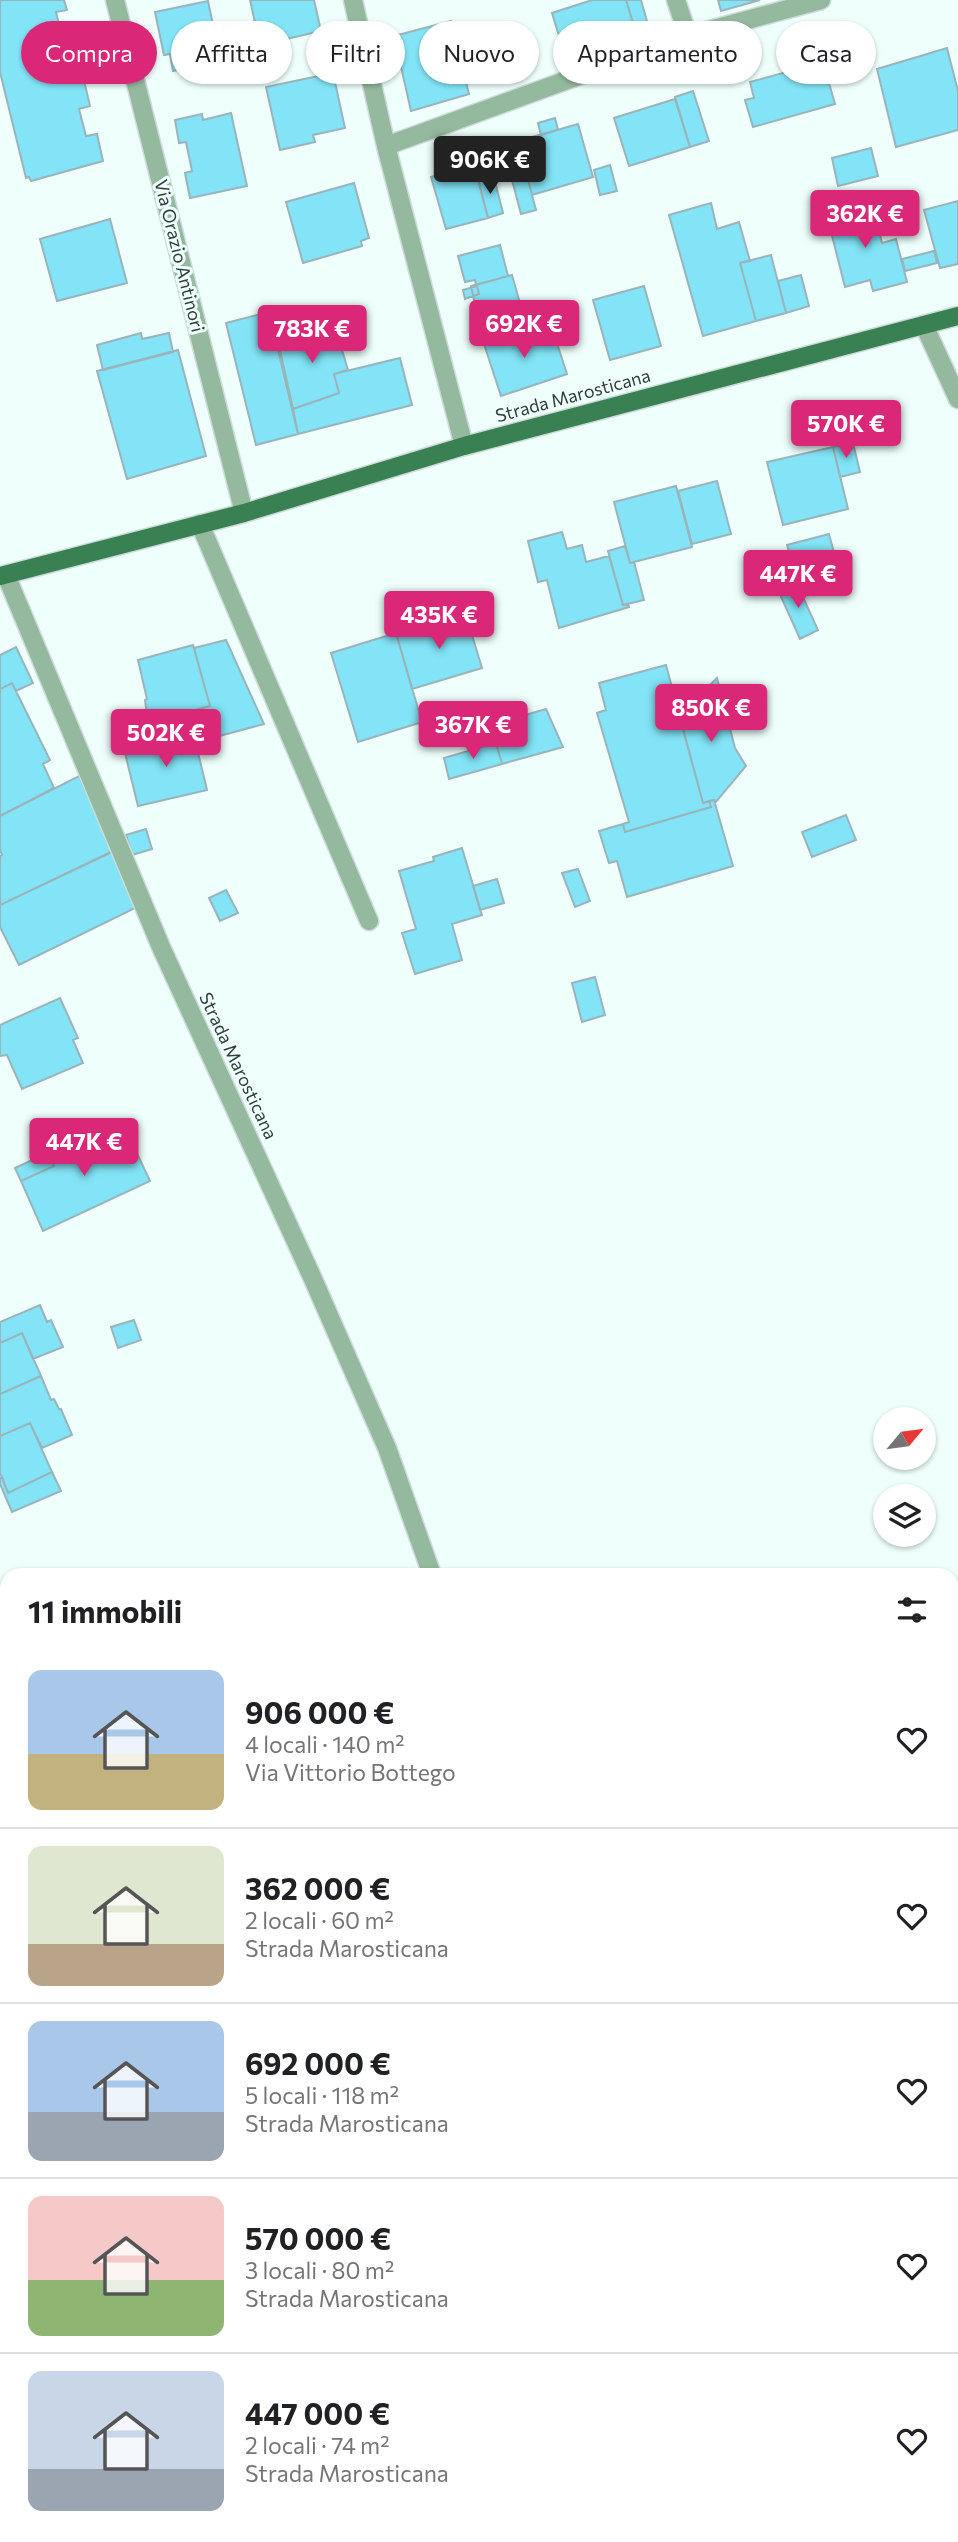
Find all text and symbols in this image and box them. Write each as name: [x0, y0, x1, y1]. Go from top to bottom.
chip: Compra: [21, 21, 157, 84]
chip: Affitta: [171, 21, 292, 84]
chip: Filtri: [306, 21, 405, 84]
chip: Nuovo: [419, 21, 539, 84]
chip: Appartamento: [553, 21, 762, 84]
chip: Casa: [776, 21, 876, 84]
pin: 906K €: [433, 136, 547, 196]
text: 906K €: [450, 145, 530, 173]
street label: Via Orazio Antinori: [150, 177, 210, 334]
pin: 362K €: [808, 190, 922, 250]
text: 362K €: [826, 199, 904, 227]
pin: 692K €: [467, 300, 581, 360]
pin: 783K €: [255, 306, 369, 365]
text: 692K €: [485, 309, 563, 337]
text: 783K €: [274, 314, 350, 342]
street label: Strada Marosticana: [493, 364, 653, 426]
pin: 570K €: [789, 400, 903, 460]
text: 570K €: [807, 409, 885, 437]
pin: 447K €: [741, 550, 855, 610]
text: 447K €: [759, 559, 837, 587]
pin: 435K €: [382, 592, 496, 651]
text: 435K €: [400, 600, 478, 628]
pin: 850K €: [654, 684, 768, 744]
text: 850K €: [671, 693, 751, 721]
pin: 367K €: [416, 702, 530, 761]
pin: 502K €: [109, 710, 223, 769]
text: 367K €: [435, 710, 511, 738]
text: 502K €: [127, 718, 205, 746]
street label: Strada Marosticana: [195, 989, 283, 1143]
pin: 447K €: [27, 1118, 141, 1178]
text: 447K €: [45, 1127, 123, 1155]
north arrow: [873, 1407, 936, 1470]
map controls: [873, 1407, 936, 1547]
button: layers: [873, 1484, 936, 1547]
icon: filters: [893, 1591, 931, 1629]
text: 11 immobili: [28, 1592, 182, 1629]
text: 906 000 €: [245, 1693, 394, 1730]
icon: home: [84, 1698, 168, 1782]
icon: heart: [893, 1721, 931, 1759]
text: 4 locali · 140 m²: [245, 1730, 405, 1758]
text: Via Vittorio Bottego: [245, 1758, 456, 1786]
text: 362 000 €: [245, 1869, 390, 1906]
icon: home: [84, 1874, 168, 1958]
icon: heart: [893, 1897, 931, 1935]
text: 2 locali · 60 m²: [245, 1906, 394, 1934]
text: Strada Marosticana: [245, 1934, 449, 1962]
text: 692 000 €: [245, 2044, 391, 2081]
icon: home: [84, 2049, 168, 2133]
icon: heart: [893, 2072, 931, 2110]
text: 5 locali · 118 m²: [245, 2081, 399, 2109]
text: Strada Marosticana: [245, 2109, 449, 2137]
text: 570 000 €: [245, 2219, 391, 2256]
icon: home: [84, 2224, 168, 2308]
icon: heart: [893, 2247, 931, 2285]
text: 3 locali · 80 m²: [245, 2256, 394, 2284]
text: Strada Marosticana: [245, 2284, 449, 2312]
text: 447 000 €: [245, 2394, 390, 2431]
icon: home: [84, 2399, 168, 2483]
icon: heart: [893, 2422, 931, 2460]
text: 2 locali · 74 m²: [245, 2431, 389, 2459]
text: Strada Marosticana: [245, 2459, 449, 2487]

